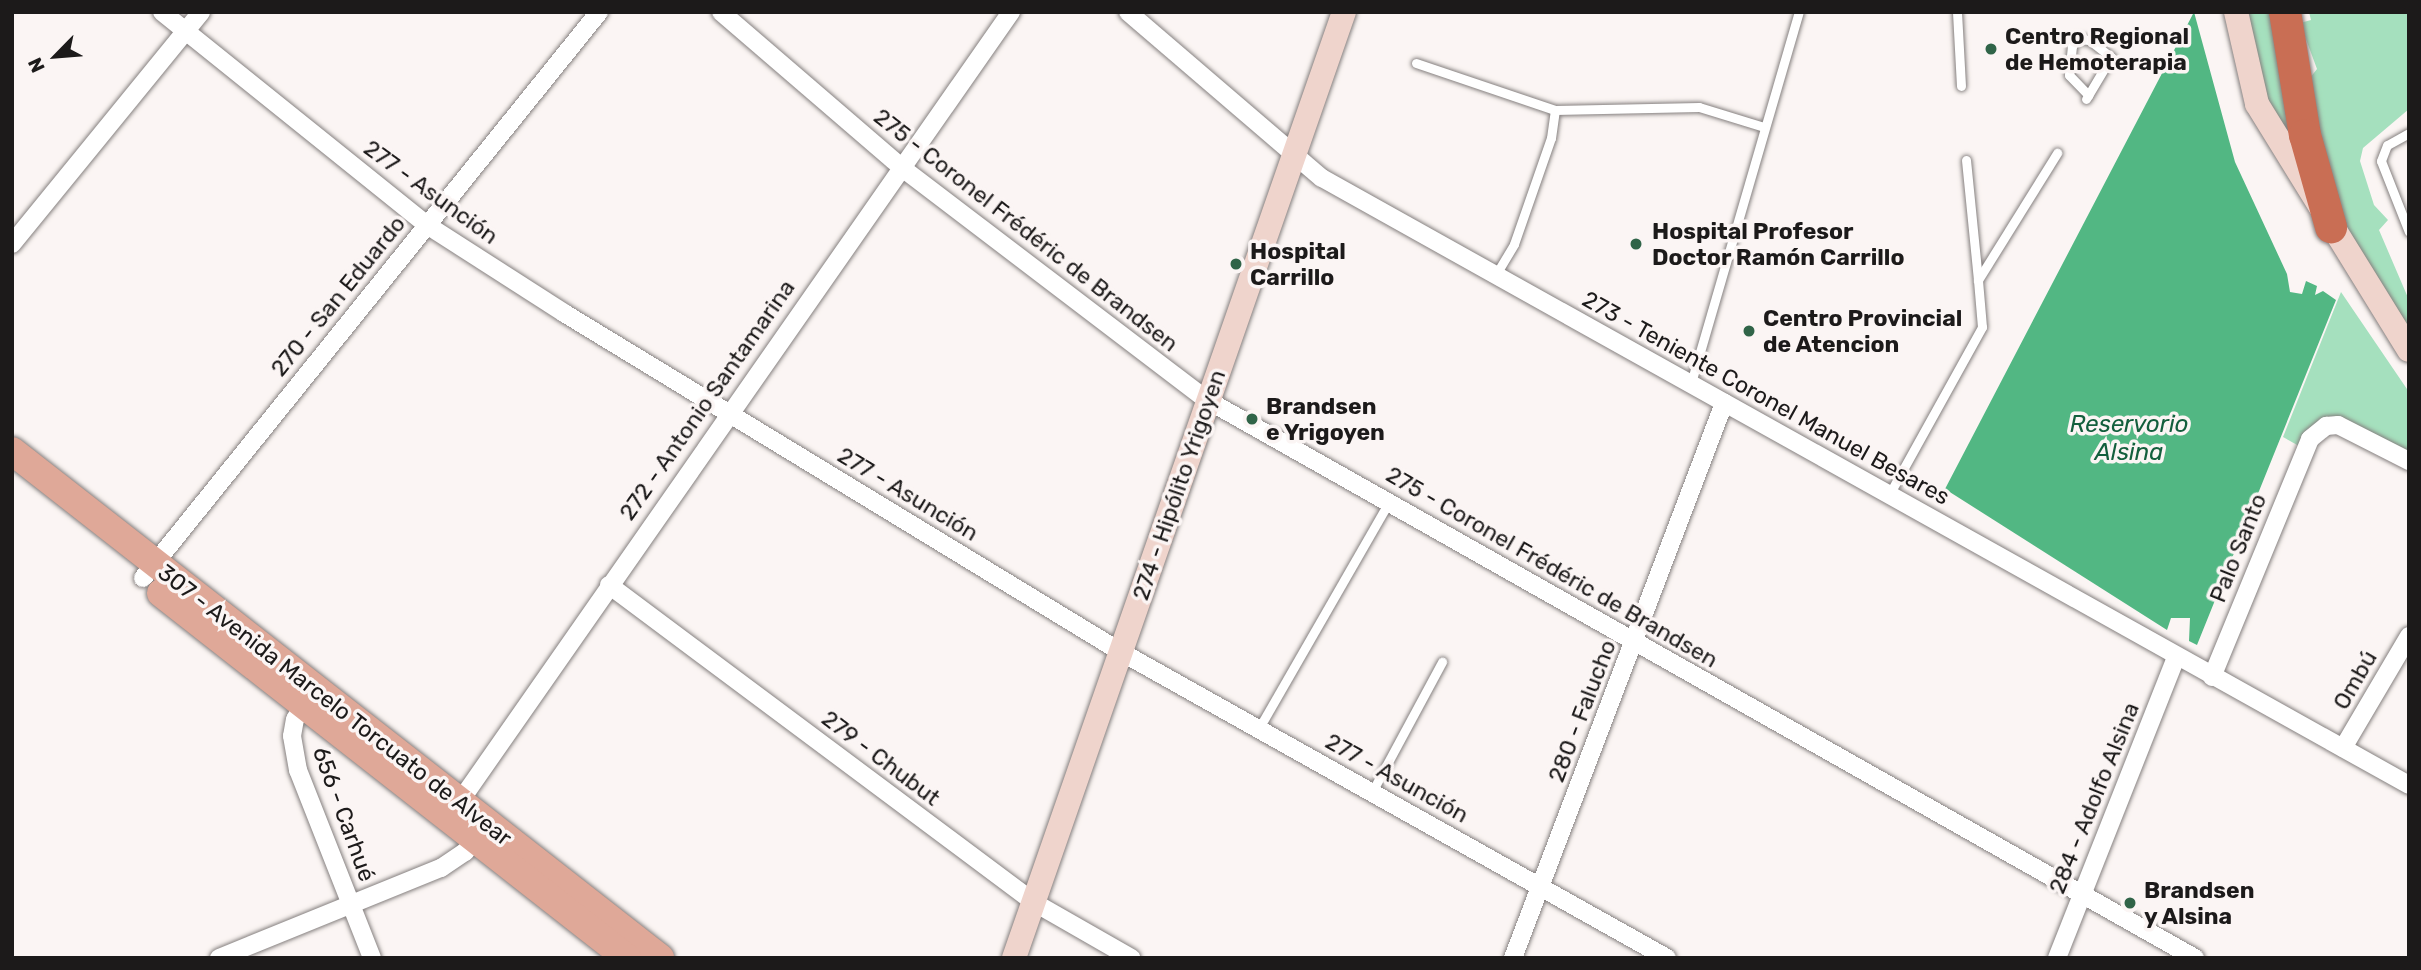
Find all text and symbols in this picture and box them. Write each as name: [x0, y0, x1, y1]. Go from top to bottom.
north arrow: [21, 21, 91, 91]
place label: Centro Regional de Hemoterapia: [2005, 22, 2189, 76]
marker: Centro Regional de Hemoterapia: [1983, 41, 1999, 57]
text: N: [23, 54, 50, 76]
street label: 275 - Coronel Frédéric de Brandsen: [868, 103, 1184, 357]
street label: 277 - Asunción: [358, 134, 504, 250]
street label: 270 - San Eduardo: [265, 210, 411, 382]
place label: Hospital Profesor Doctor Ramón Carrillo: [1652, 217, 1905, 271]
marker: Hospital Profesor Doctor Ramón Carrillo: [1626, 234, 1646, 254]
place label: Hospital Carrillo: [1250, 237, 1346, 291]
marker: Hospital Carrillo: [1228, 256, 1244, 272]
street label: 272 - Antonio Santamarina: [613, 274, 801, 526]
street label: 273 - Teniente Coronel Manuel Besares: [1577, 285, 1955, 511]
place label: Centro Provincial de Atencion: [1763, 304, 1962, 358]
marker: Centro Provincial de Atencion: [1741, 323, 1757, 339]
street label: 274 - Hipólito Yrigoyen: [1127, 366, 1231, 604]
place label: Brandsen e Yrigoyen: [1266, 392, 1386, 446]
marker: Brandsen e Yrigoyen: [1244, 411, 1260, 427]
water label: Reservorio Alsina: [2069, 411, 2189, 467]
street label: 277 - Asunción: [832, 441, 984, 547]
street label: 275 - Coronel Frédéric de Brandsen: [1381, 460, 1723, 674]
street label: Palo Santo: [2204, 490, 2272, 606]
street label: 307 - Avenida Marcelo Torcuato de Alvear: [152, 558, 518, 852]
street label: 280 - Falucho: [1542, 636, 1622, 786]
street label: Ombú: [2327, 646, 2383, 714]
street label: 284 - Adolfo Alsina: [2043, 698, 2145, 898]
street label: 279 - Chubut: [816, 705, 946, 811]
street label: 277 - Asunción: [1320, 727, 1474, 829]
street label: 656 - Carhué: [307, 743, 381, 885]
place label: Brandsen y Alsina: [2144, 876, 2254, 930]
marker: Brandsen y Alsina: [2122, 895, 2138, 911]

